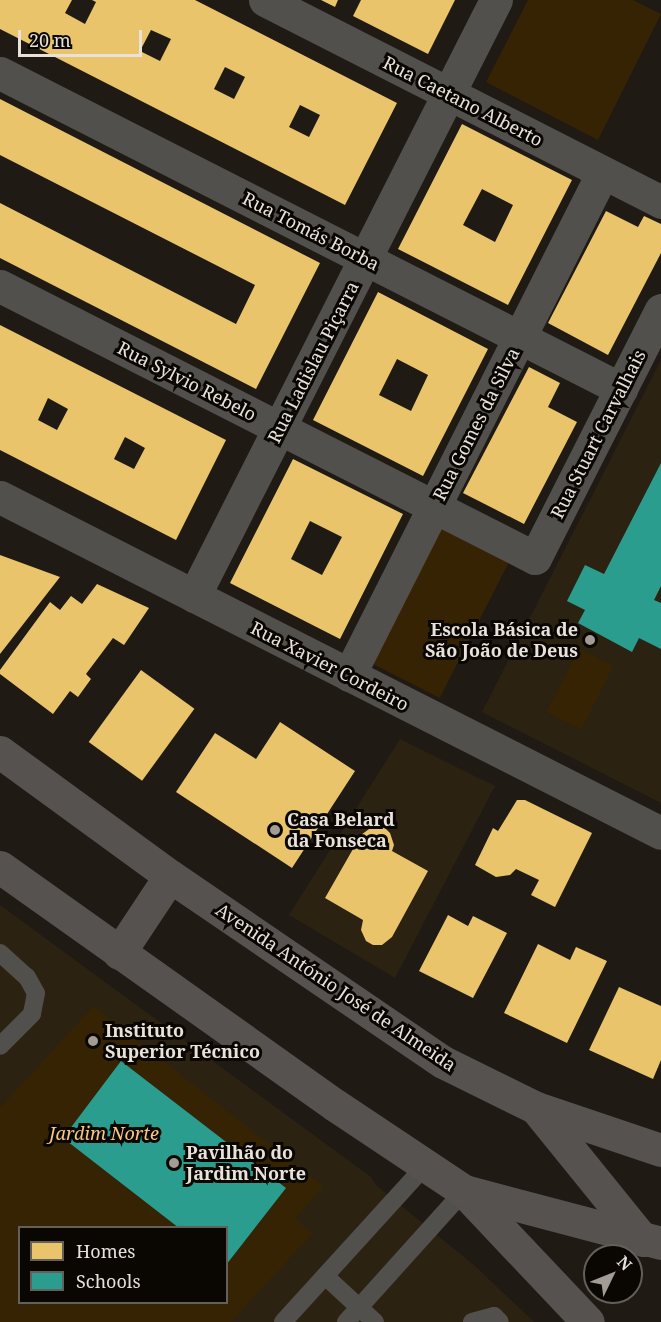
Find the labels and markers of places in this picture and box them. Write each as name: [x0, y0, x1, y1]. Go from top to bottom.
place label: Escola Básica de São João de Deus: [425, 619, 578, 662]
marker: Escola Básica de São João de Deus: [583, 633, 597, 647]
place label: Casa Belard da Fonseca: [287, 809, 395, 852]
marker: Casa Belard da Fonseca: [268, 823, 282, 837]
place label: Instituto Superior Técnico: [105, 1020, 260, 1062]
marker: Instituto Superior Técnico: [86, 1034, 100, 1048]
place label: Pavilhão do Jardim Norte: [186, 1142, 306, 1184]
marker: Pavilhão do Jardim Norte: [167, 1156, 181, 1170]

